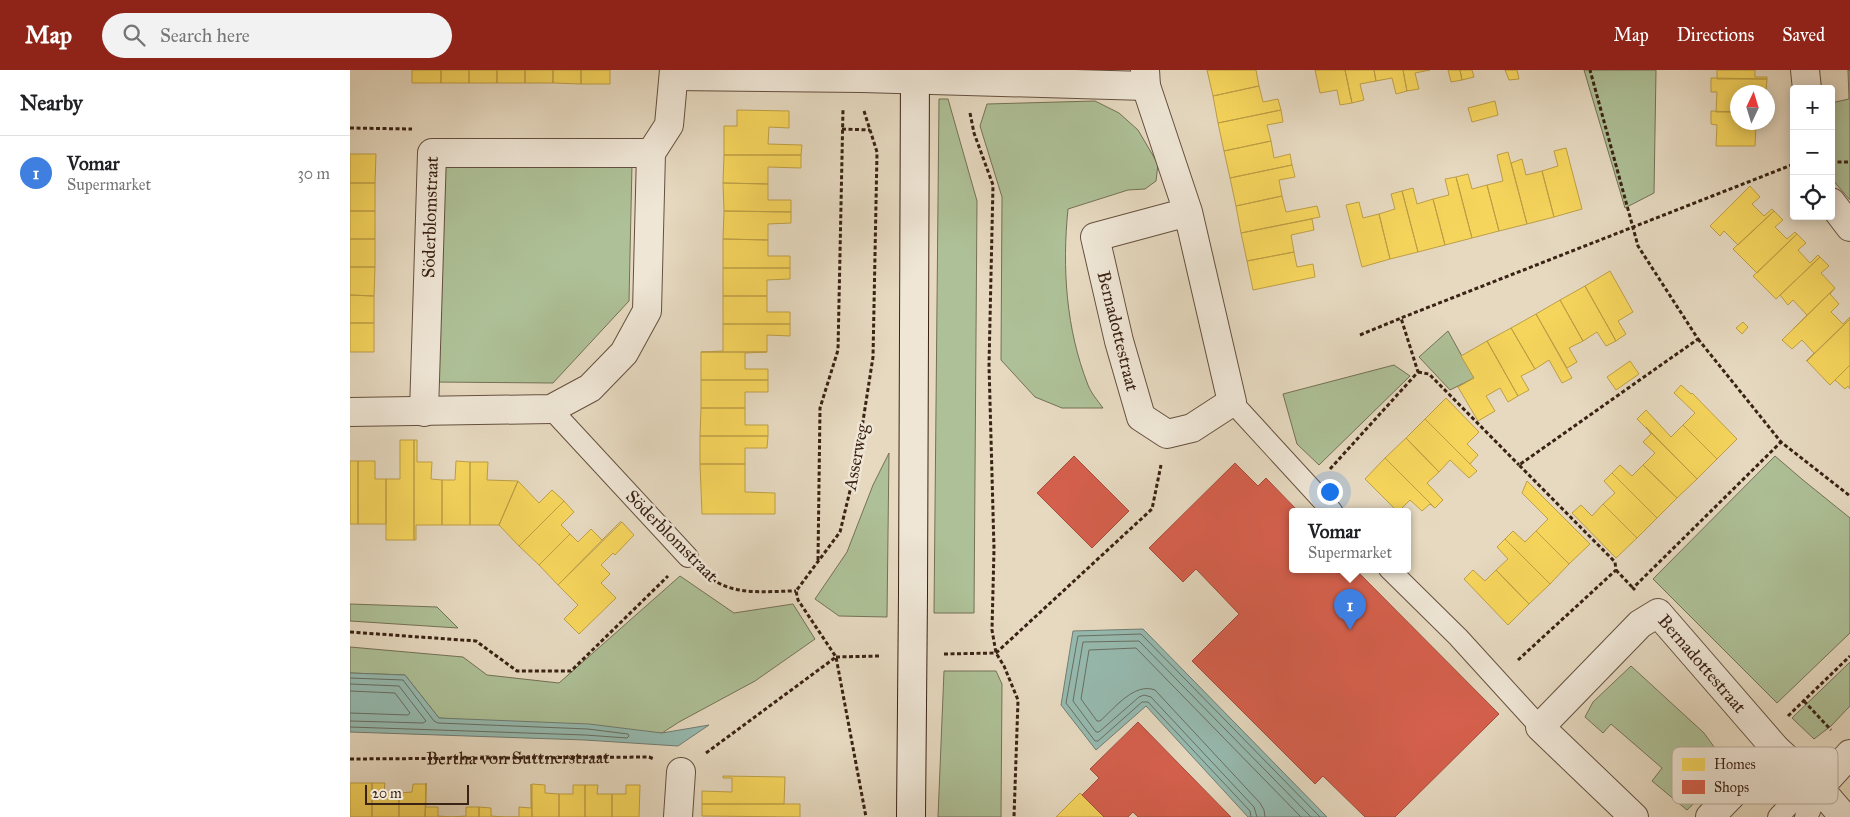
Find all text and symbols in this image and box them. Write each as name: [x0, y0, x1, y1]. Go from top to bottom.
search box: [102, 13, 452, 58]
text: Map: [25, 20, 72, 50]
icon: search: [120, 21, 148, 49]
text: Search here: [160, 24, 250, 47]
text: Map: [1613, 24, 1649, 46]
text: Directions: [1677, 24, 1754, 46]
text: Saved: [1782, 24, 1825, 46]
north arrow: [1730, 85, 1775, 130]
map controls: [1790, 85, 1835, 220]
button: +: [1790, 85, 1835, 130]
text: Nearby: [20, 90, 83, 116]
button: −: [1790, 130, 1835, 175]
text: Vomar: [67, 152, 120, 175]
street label: Söderblomstraat: [417, 155, 443, 278]
text: 1: [33, 164, 39, 183]
text: 30 m: [297, 164, 330, 183]
text: Supermarket: [67, 175, 151, 194]
button: locate: [1790, 175, 1835, 220]
street label: Bernadottestraat: [1092, 269, 1144, 394]
street label: Asserweg: [839, 421, 874, 493]
your location: [1317, 479, 1343, 505]
street label: Söderblomstraat: [621, 485, 723, 587]
popup: [1289, 508, 1411, 573]
text: Vomar: [1308, 520, 1361, 543]
text: Supermarket: [1308, 543, 1392, 562]
pin: 1: [1334, 589, 1366, 630]
street label: Bernadottestraat: [1653, 610, 1751, 718]
street label: Bertha von Suttnerstraat: [426, 746, 610, 769]
legend: [1672, 747, 1838, 804]
text: Homes: [1714, 756, 1756, 773]
text: Shops: [1714, 779, 1749, 796]
scale bar: [365, 782, 469, 805]
text: 20 m: [372, 785, 402, 802]

